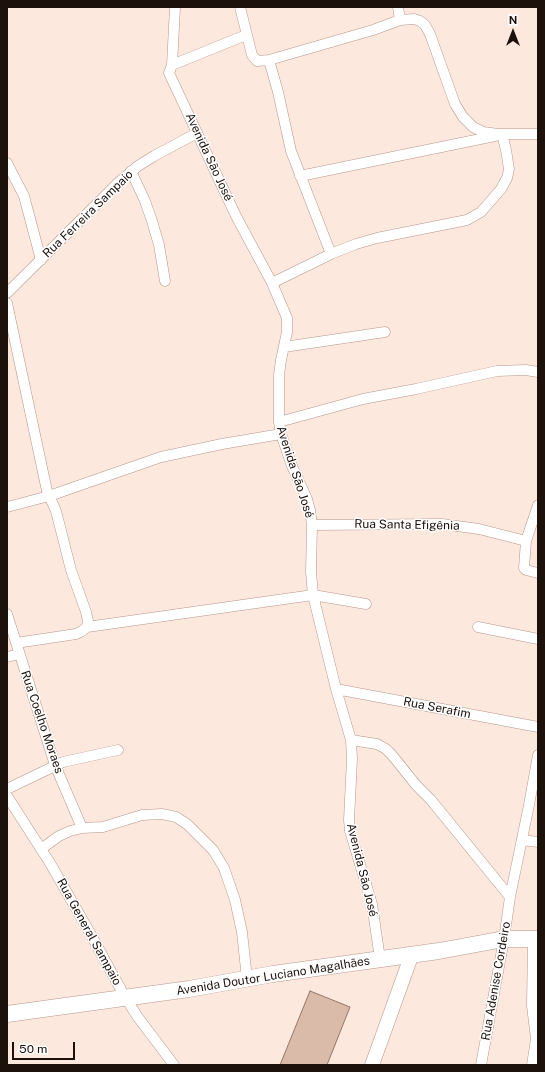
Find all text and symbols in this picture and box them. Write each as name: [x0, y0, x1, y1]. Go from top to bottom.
north arrow: [493, 12, 533, 52]
text: N: [509, 14, 517, 26]
street label: Avenida São José: [182, 111, 236, 203]
street label: Rua Ferreira Sampaio: [40, 167, 136, 261]
street label: Avenida São José: [273, 424, 317, 520]
street label: Rua Santa Efigênia: [354, 517, 460, 533]
street label: Rua Coelho Moraes: [18, 669, 66, 775]
street label: Rua Serafim: [402, 694, 472, 722]
street label: Avenida São José: [343, 822, 381, 918]
street label: Rua General Sampaio: [54, 876, 124, 988]
street label: Rua Adenise Cordeiro: [478, 920, 514, 1042]
street label: Avenida Doutor Luciano Magalhães: [175, 954, 371, 998]
scale bar: [14, 1034, 77, 1060]
text: 50 m: [19, 1042, 47, 1056]

